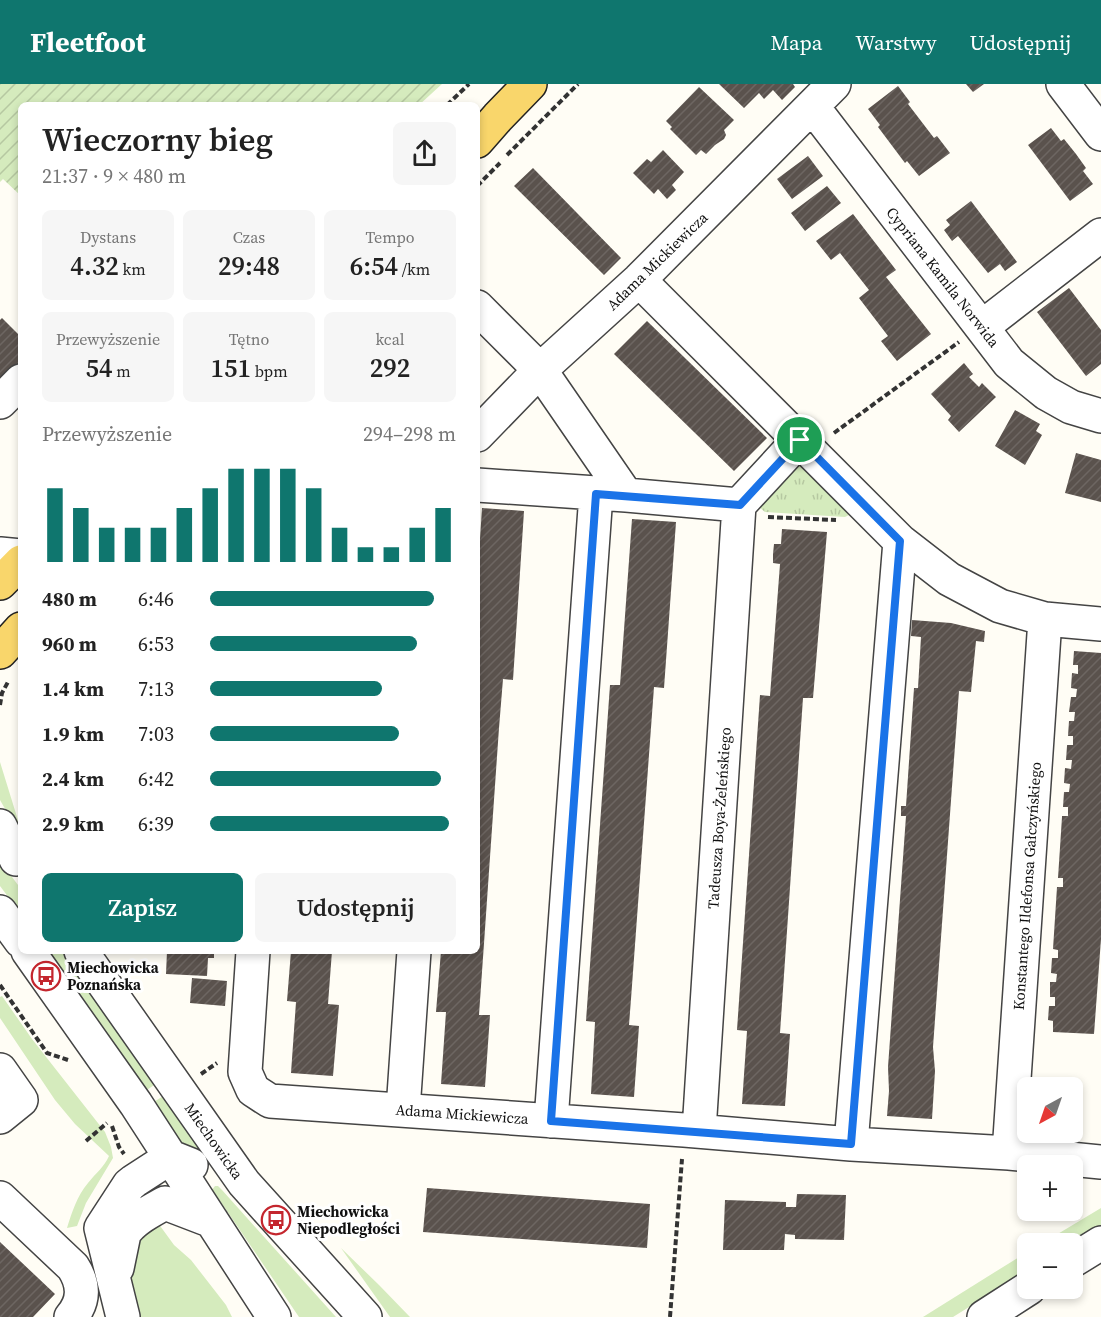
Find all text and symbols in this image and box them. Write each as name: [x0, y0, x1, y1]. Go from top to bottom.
text: Fleetfoot: [30, 23, 146, 61]
text: Mapa: [771, 28, 822, 57]
text: Warstwy: [855, 28, 936, 57]
text: Udostępnij: [969, 28, 1071, 57]
text: Wieczorny bieg: [42, 117, 273, 162]
button: share: [393, 122, 456, 185]
text: 21:37 · 9 × 480 m: [42, 162, 186, 190]
street label: Cypriana Kamila Norwida: [882, 202, 1005, 352]
street label: Adama Mickiewicza: [602, 207, 712, 315]
text: Dystans: [80, 226, 136, 248]
text: Czas: [233, 226, 265, 248]
text: Tempo: [366, 226, 415, 248]
text: 4.32: [70, 248, 119, 284]
text: 29:48: [218, 248, 280, 284]
text: 6:54: [350, 248, 398, 284]
text: km: [119, 258, 146, 280]
text: /km: [398, 258, 430, 280]
text: Przewyższenie: [56, 328, 160, 350]
text: Tętno: [229, 328, 269, 350]
text: kcal: [375, 328, 405, 350]
text: 54: [85, 350, 112, 386]
text: 151: [210, 350, 251, 386]
text: 292: [370, 350, 410, 386]
text: m: [112, 360, 131, 382]
text: bpm: [251, 360, 288, 382]
pin: [774, 414, 825, 465]
text: Przewyższenie: [42, 420, 172, 448]
text: 294–298 m: [363, 420, 456, 448]
icon: arrive: [783, 423, 816, 456]
text: 480 m: [42, 585, 97, 613]
text: 6:46: [138, 585, 174, 613]
text: 960 m: [42, 630, 97, 658]
text: 6:53: [138, 630, 174, 658]
text: 1.4 km: [42, 675, 104, 703]
text: 7:13: [138, 675, 174, 703]
text: 1.9 km: [42, 720, 104, 748]
text: 7:03: [138, 720, 174, 748]
street label: Tadeusza Boya-Żeleńskiego: [702, 727, 736, 909]
street label: Konstantego Ildefonsa Gałczyńskiego: [1008, 761, 1046, 1011]
text: 2.4 km: [42, 765, 104, 793]
text: 6:42: [138, 765, 174, 793]
text: 2.9 km: [42, 810, 104, 838]
text: 6:39: [138, 810, 174, 838]
button: Zapisz: [42, 873, 243, 942]
button: Udostępnij: [255, 873, 456, 942]
place label: Miechowicka Poznańska: [67, 957, 160, 995]
bus stop icon: Miechowicka Poznańska: [30, 960, 62, 992]
north arrow: [1017, 1077, 1083, 1143]
map controls: [1017, 1077, 1083, 1299]
street label: Miechowicka: [180, 1099, 248, 1184]
street label: Adama Mickiewicza: [395, 1099, 530, 1129]
button: +: [1017, 1155, 1083, 1221]
place label: Miechowicka Niepodległości: [297, 1201, 400, 1239]
bus stop icon: Miechowicka Niepodległości: [260, 1204, 292, 1236]
button: −: [1017, 1233, 1083, 1299]

